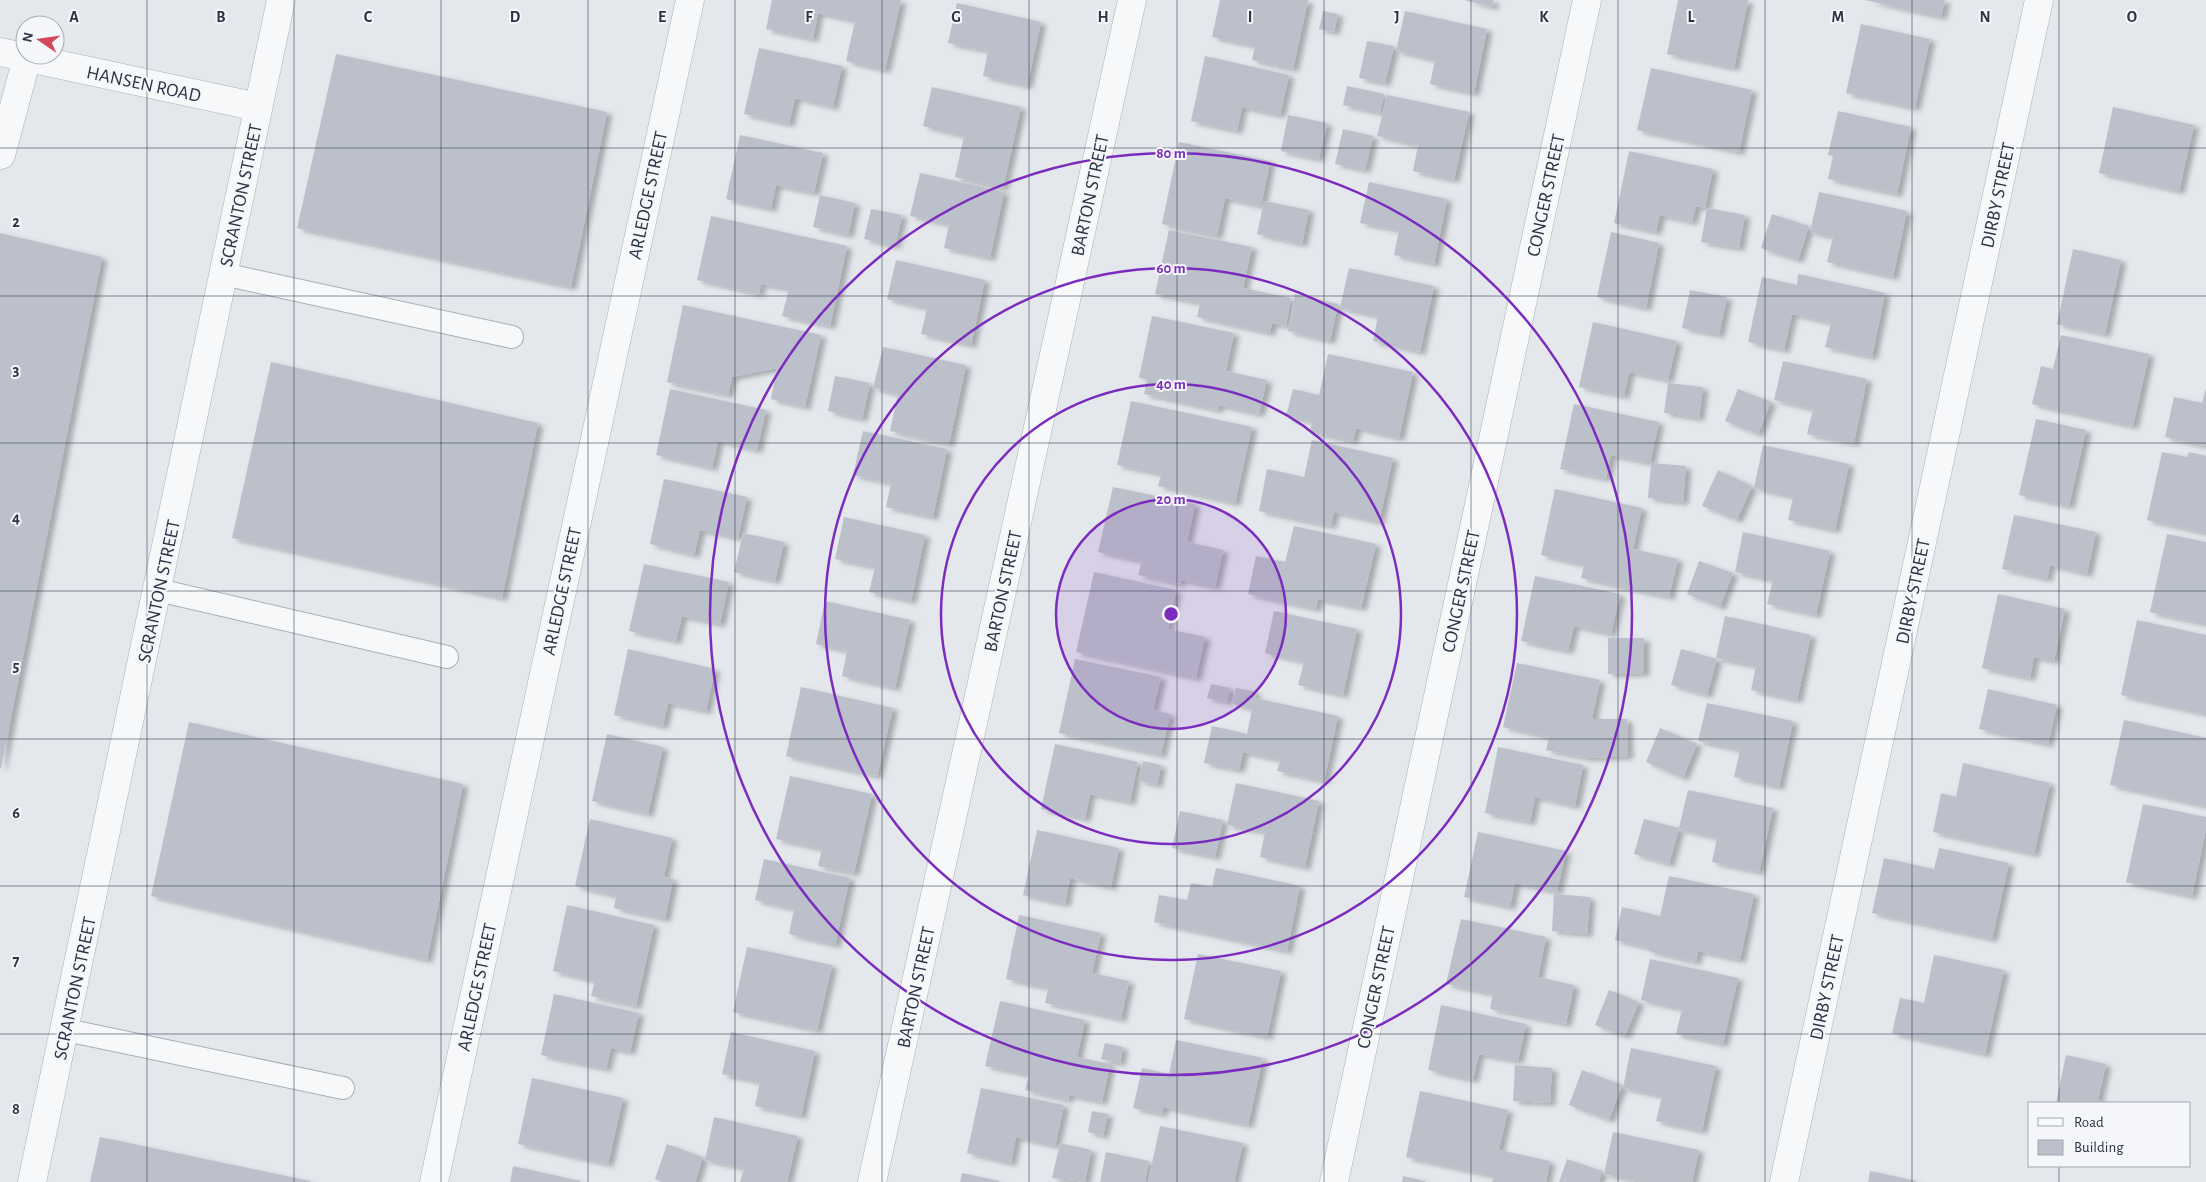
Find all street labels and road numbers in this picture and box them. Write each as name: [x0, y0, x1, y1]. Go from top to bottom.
street label: HANSEN ROAD: [85, 63, 203, 106]
street label: SCRANTON STREET: [217, 122, 266, 269]
street label: ARLEDGE STREET: [626, 129, 671, 261]
street label: CONGER STREET: [1524, 132, 1569, 258]
street label: BARTON STREET: [1068, 133, 1113, 258]
street label: DIRBY STREET: [1978, 141, 2019, 250]
street label: SCRANTON STREET: [135, 518, 184, 665]
street label: ARLEDGE STREET: [540, 525, 585, 657]
street label: CONGER STREET: [1439, 528, 1484, 654]
street label: BARTON STREET: [981, 529, 1026, 654]
street label: DIRBY STREET: [1893, 537, 1934, 646]
street label: SCRANTON STREET: [51, 915, 100, 1062]
street label: ARLEDGE STREET: [455, 921, 500, 1053]
street label: CONGER STREET: [1354, 924, 1399, 1050]
street label: BARTON STREET: [894, 925, 939, 1050]
street label: DIRBY STREET: [1807, 933, 1848, 1042]

